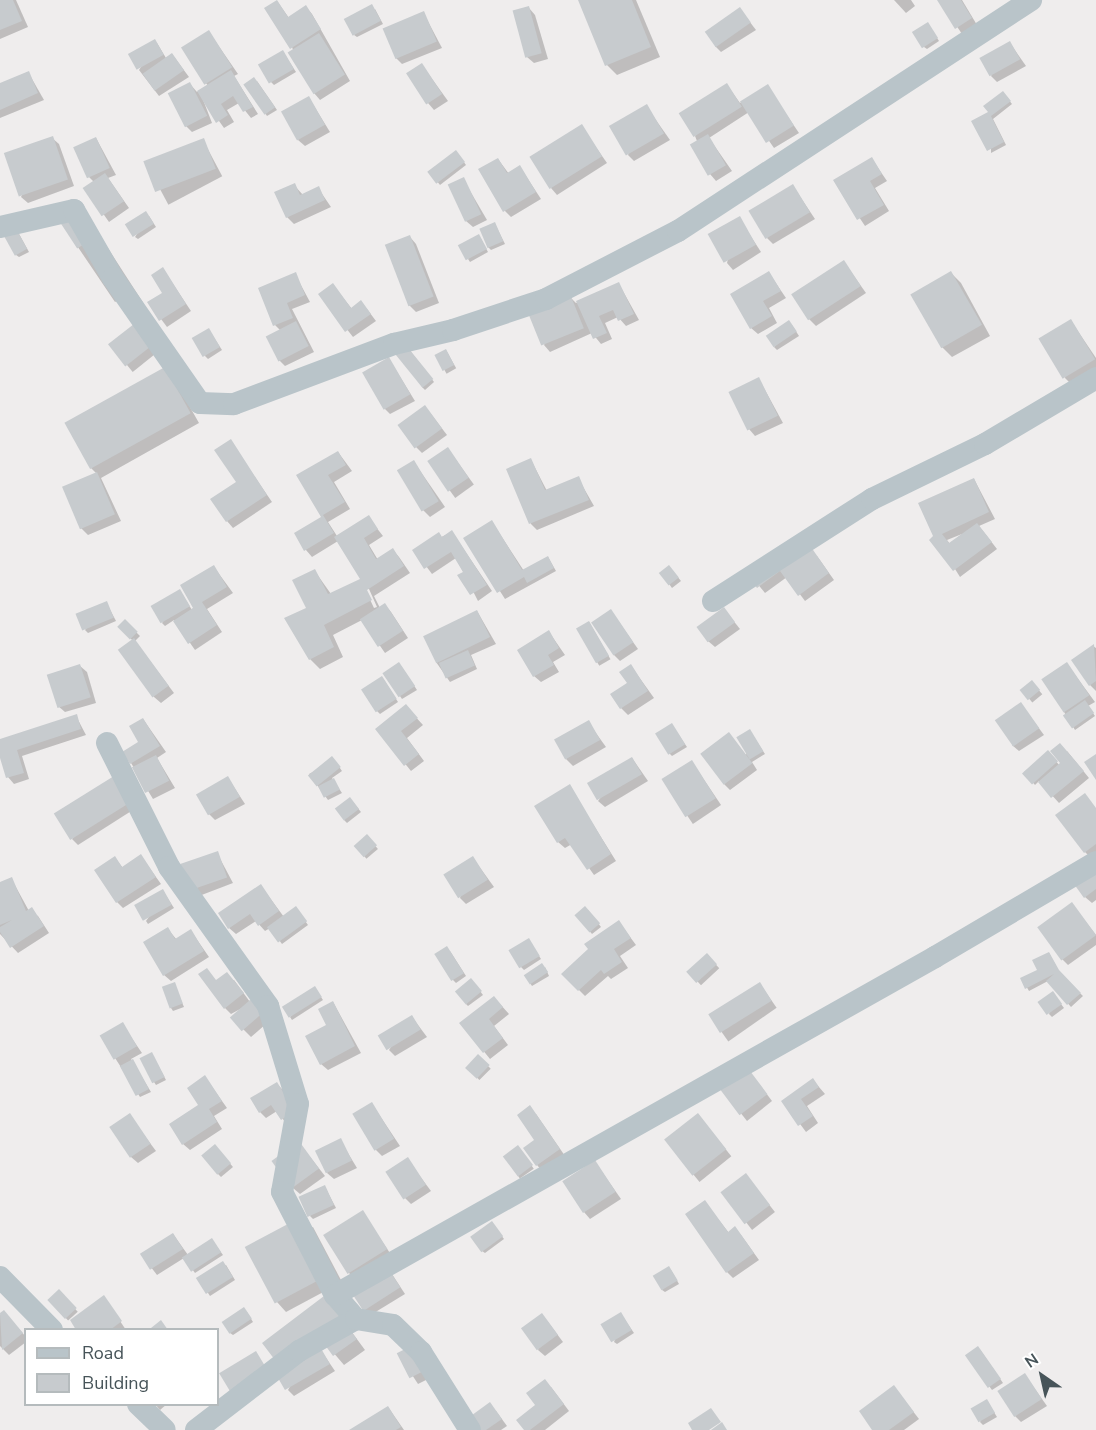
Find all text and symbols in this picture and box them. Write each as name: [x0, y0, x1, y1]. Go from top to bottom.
legend: [24, 1328, 219, 1406]
text: Road: [82, 1341, 124, 1365]
north arrow: [1012, 1346, 1072, 1406]
text: N: [1021, 1349, 1043, 1374]
text: Building: [82, 1371, 149, 1395]

